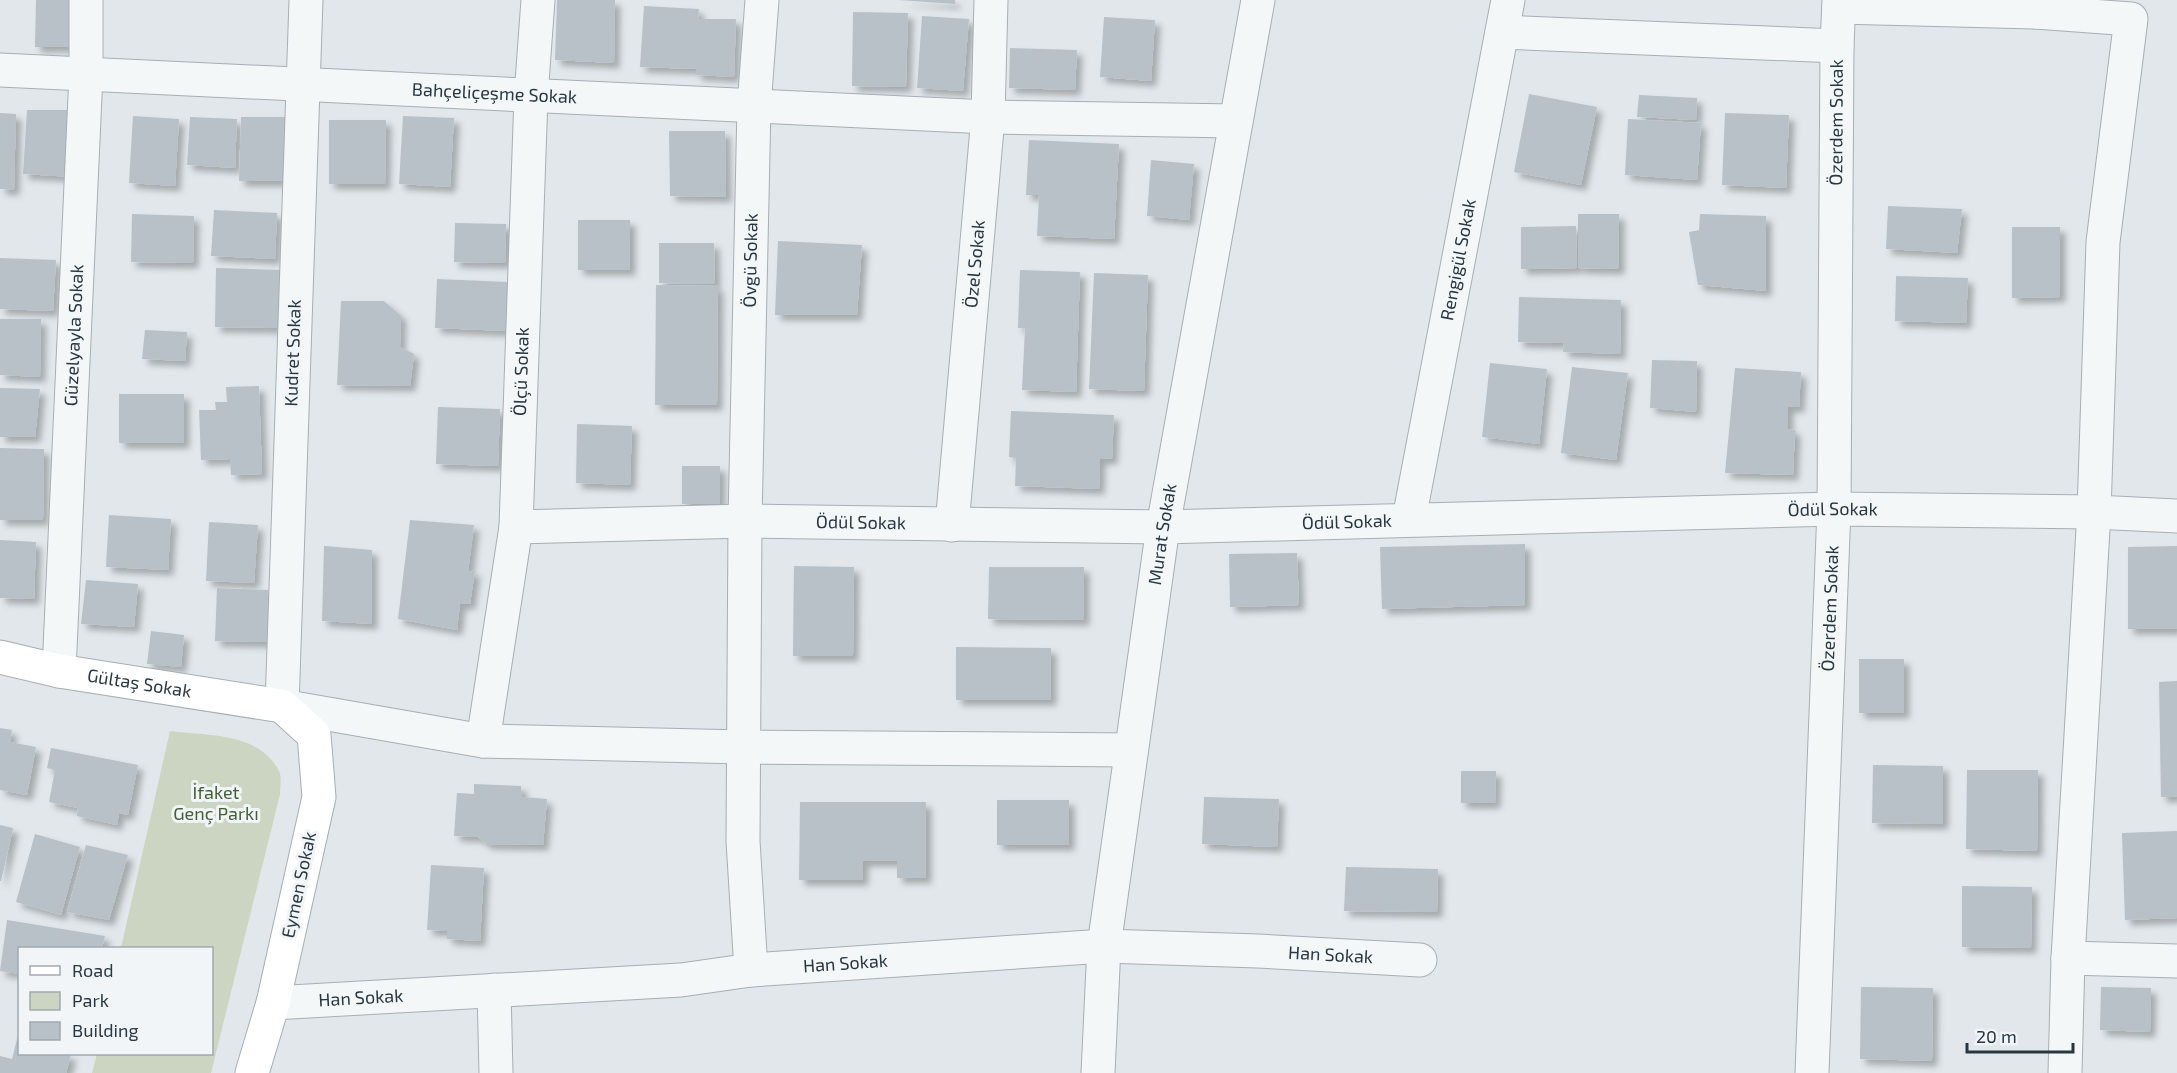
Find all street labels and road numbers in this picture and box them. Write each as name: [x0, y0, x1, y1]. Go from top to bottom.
street label: Özerdem Sokak: [1824, 59, 1847, 186]
street label: Bahçeliçeşme Sokak: [411, 78, 578, 107]
street label: Rengigül Sokak: [1435, 197, 1480, 322]
street label: Övgü Sokak: [738, 213, 762, 308]
street label: Özel Sokak: [959, 219, 989, 309]
street label: Güzelyayla Sokak: [59, 264, 87, 407]
street label: Kudret Sokak: [279, 299, 305, 407]
street label: Ölçü Sokak: [508, 327, 533, 416]
street label: Murat Sokak: [1143, 482, 1181, 586]
street label: Ödül Sokak: [1787, 497, 1878, 520]
street label: Ödül Sokak: [1301, 509, 1392, 533]
street label: Ödül Sokak: [816, 510, 906, 533]
street label: Özerdem Sokak: [1816, 545, 1843, 672]
street label: Gültaş Sokak: [86, 664, 193, 702]
street label: Eymen Sokak: [276, 830, 320, 940]
street label: Han Sokak: [1288, 941, 1374, 967]
street label: Han Sokak: [802, 949, 888, 976]
street label: Han Sokak: [318, 984, 404, 1010]

